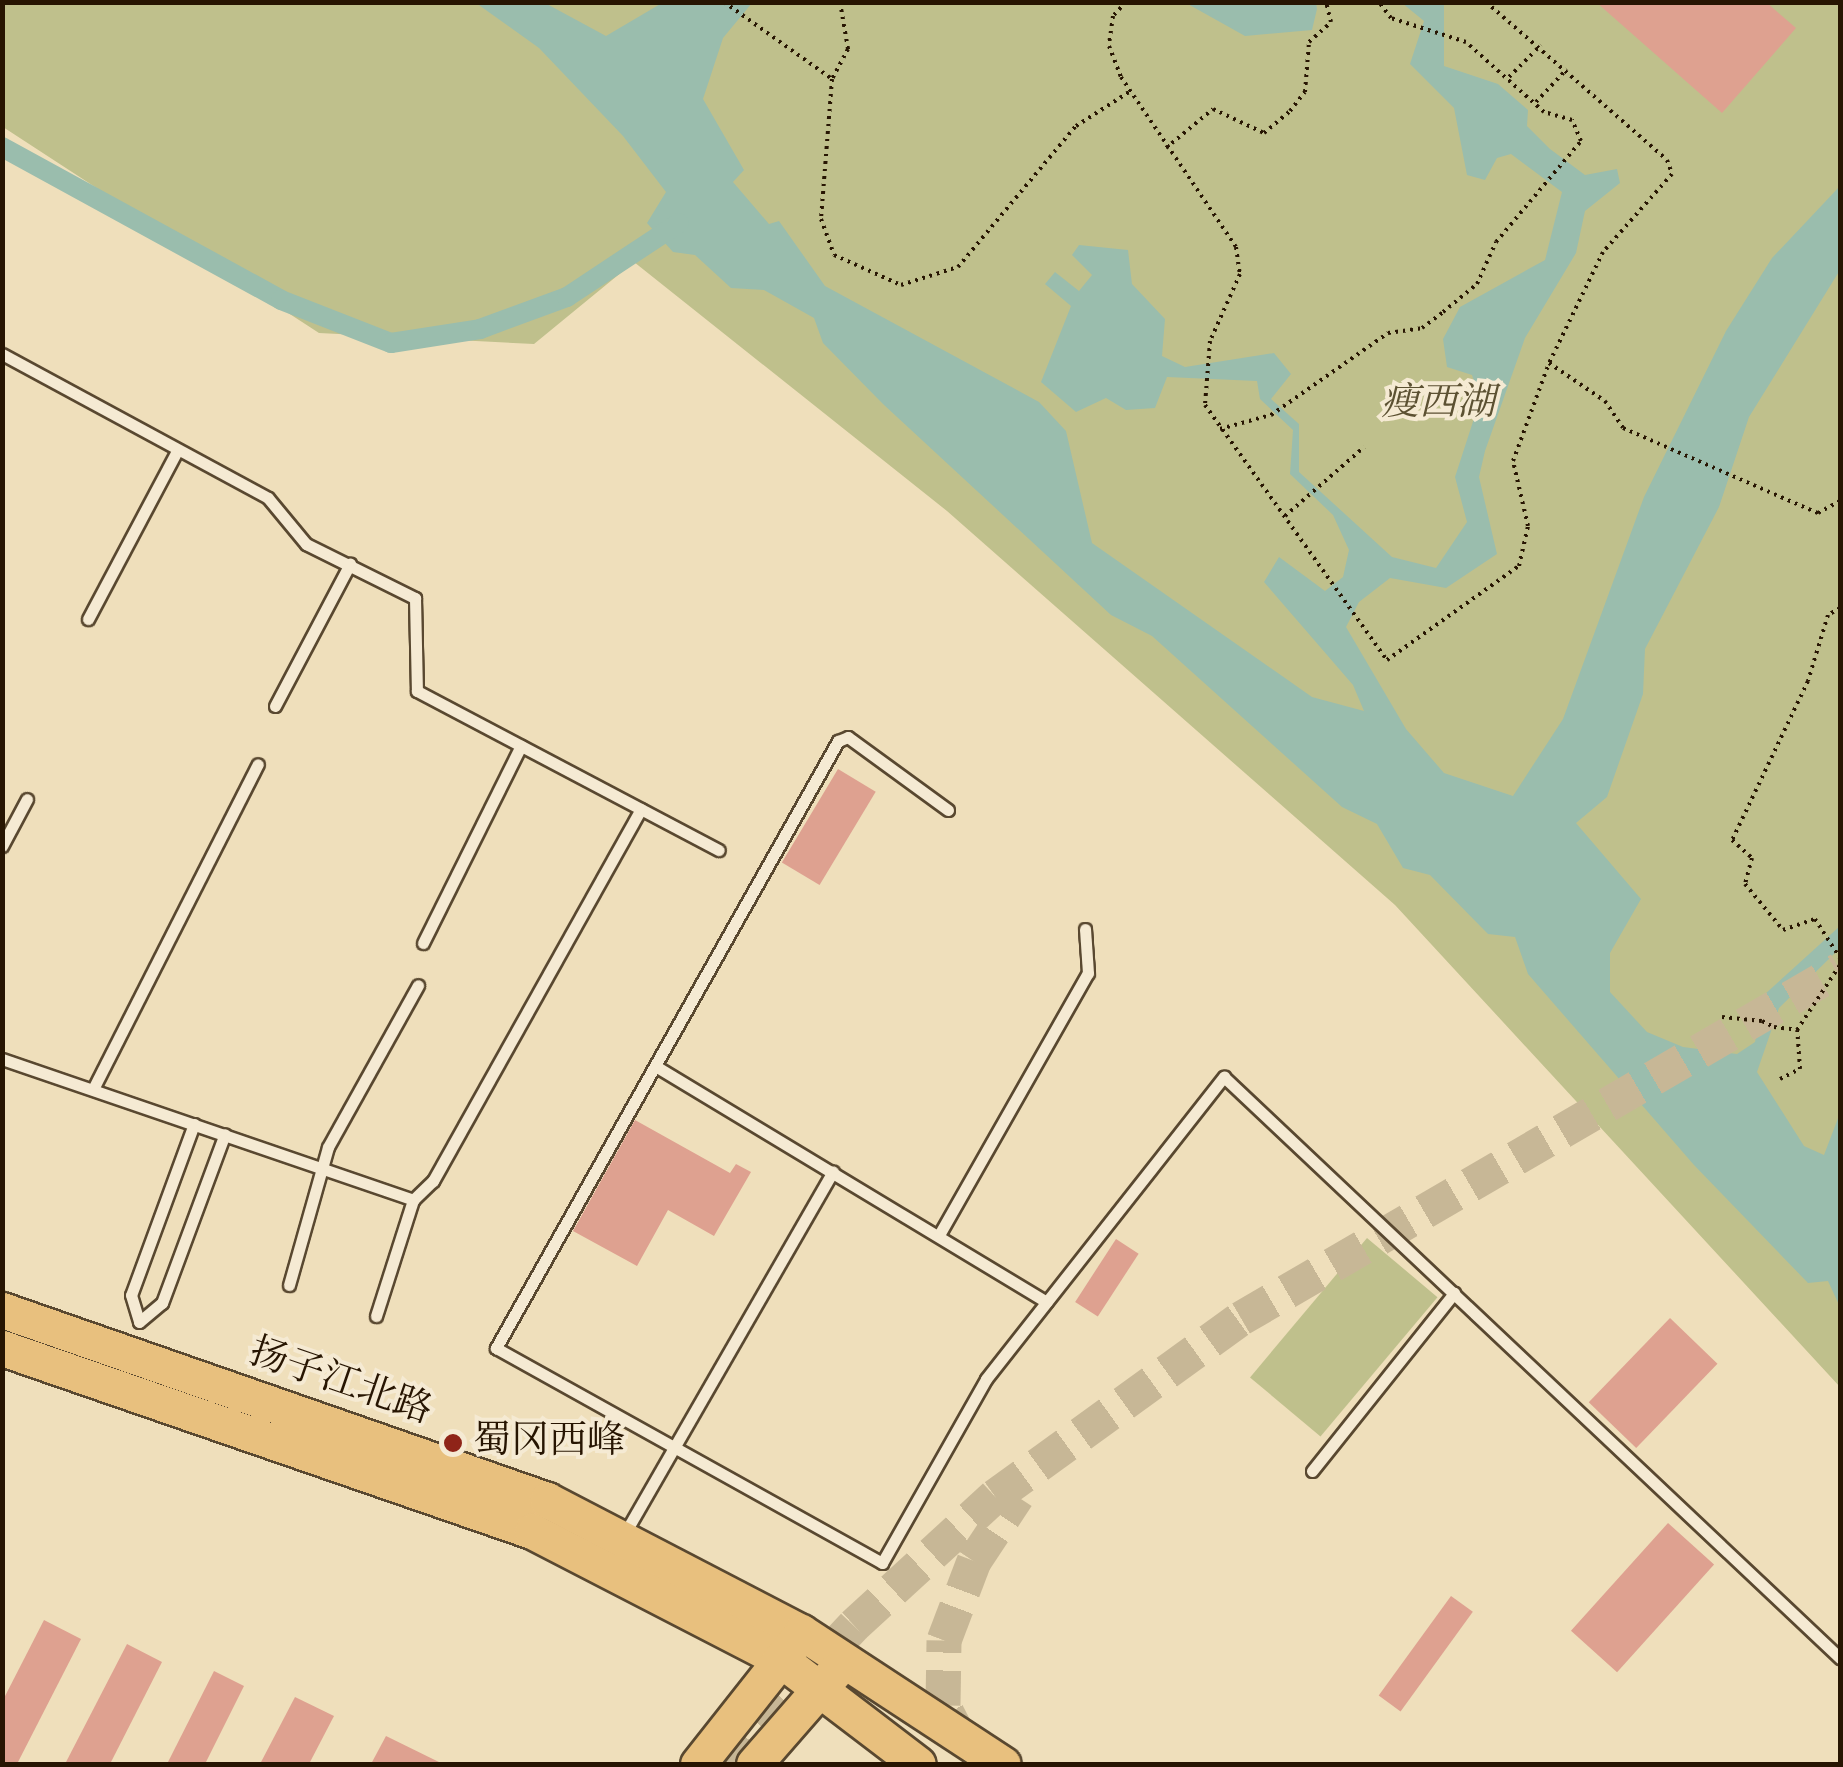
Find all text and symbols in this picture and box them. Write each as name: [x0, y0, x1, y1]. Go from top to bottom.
park label: 瘦西湖: [1381, 382, 1495, 428]
street label: 扬子江北路: [243, 1331, 437, 1435]
place label: 蜀冈西峰: [473, 1420, 625, 1466]
marker: 蜀冈西峰: [442, 1432, 464, 1454]

